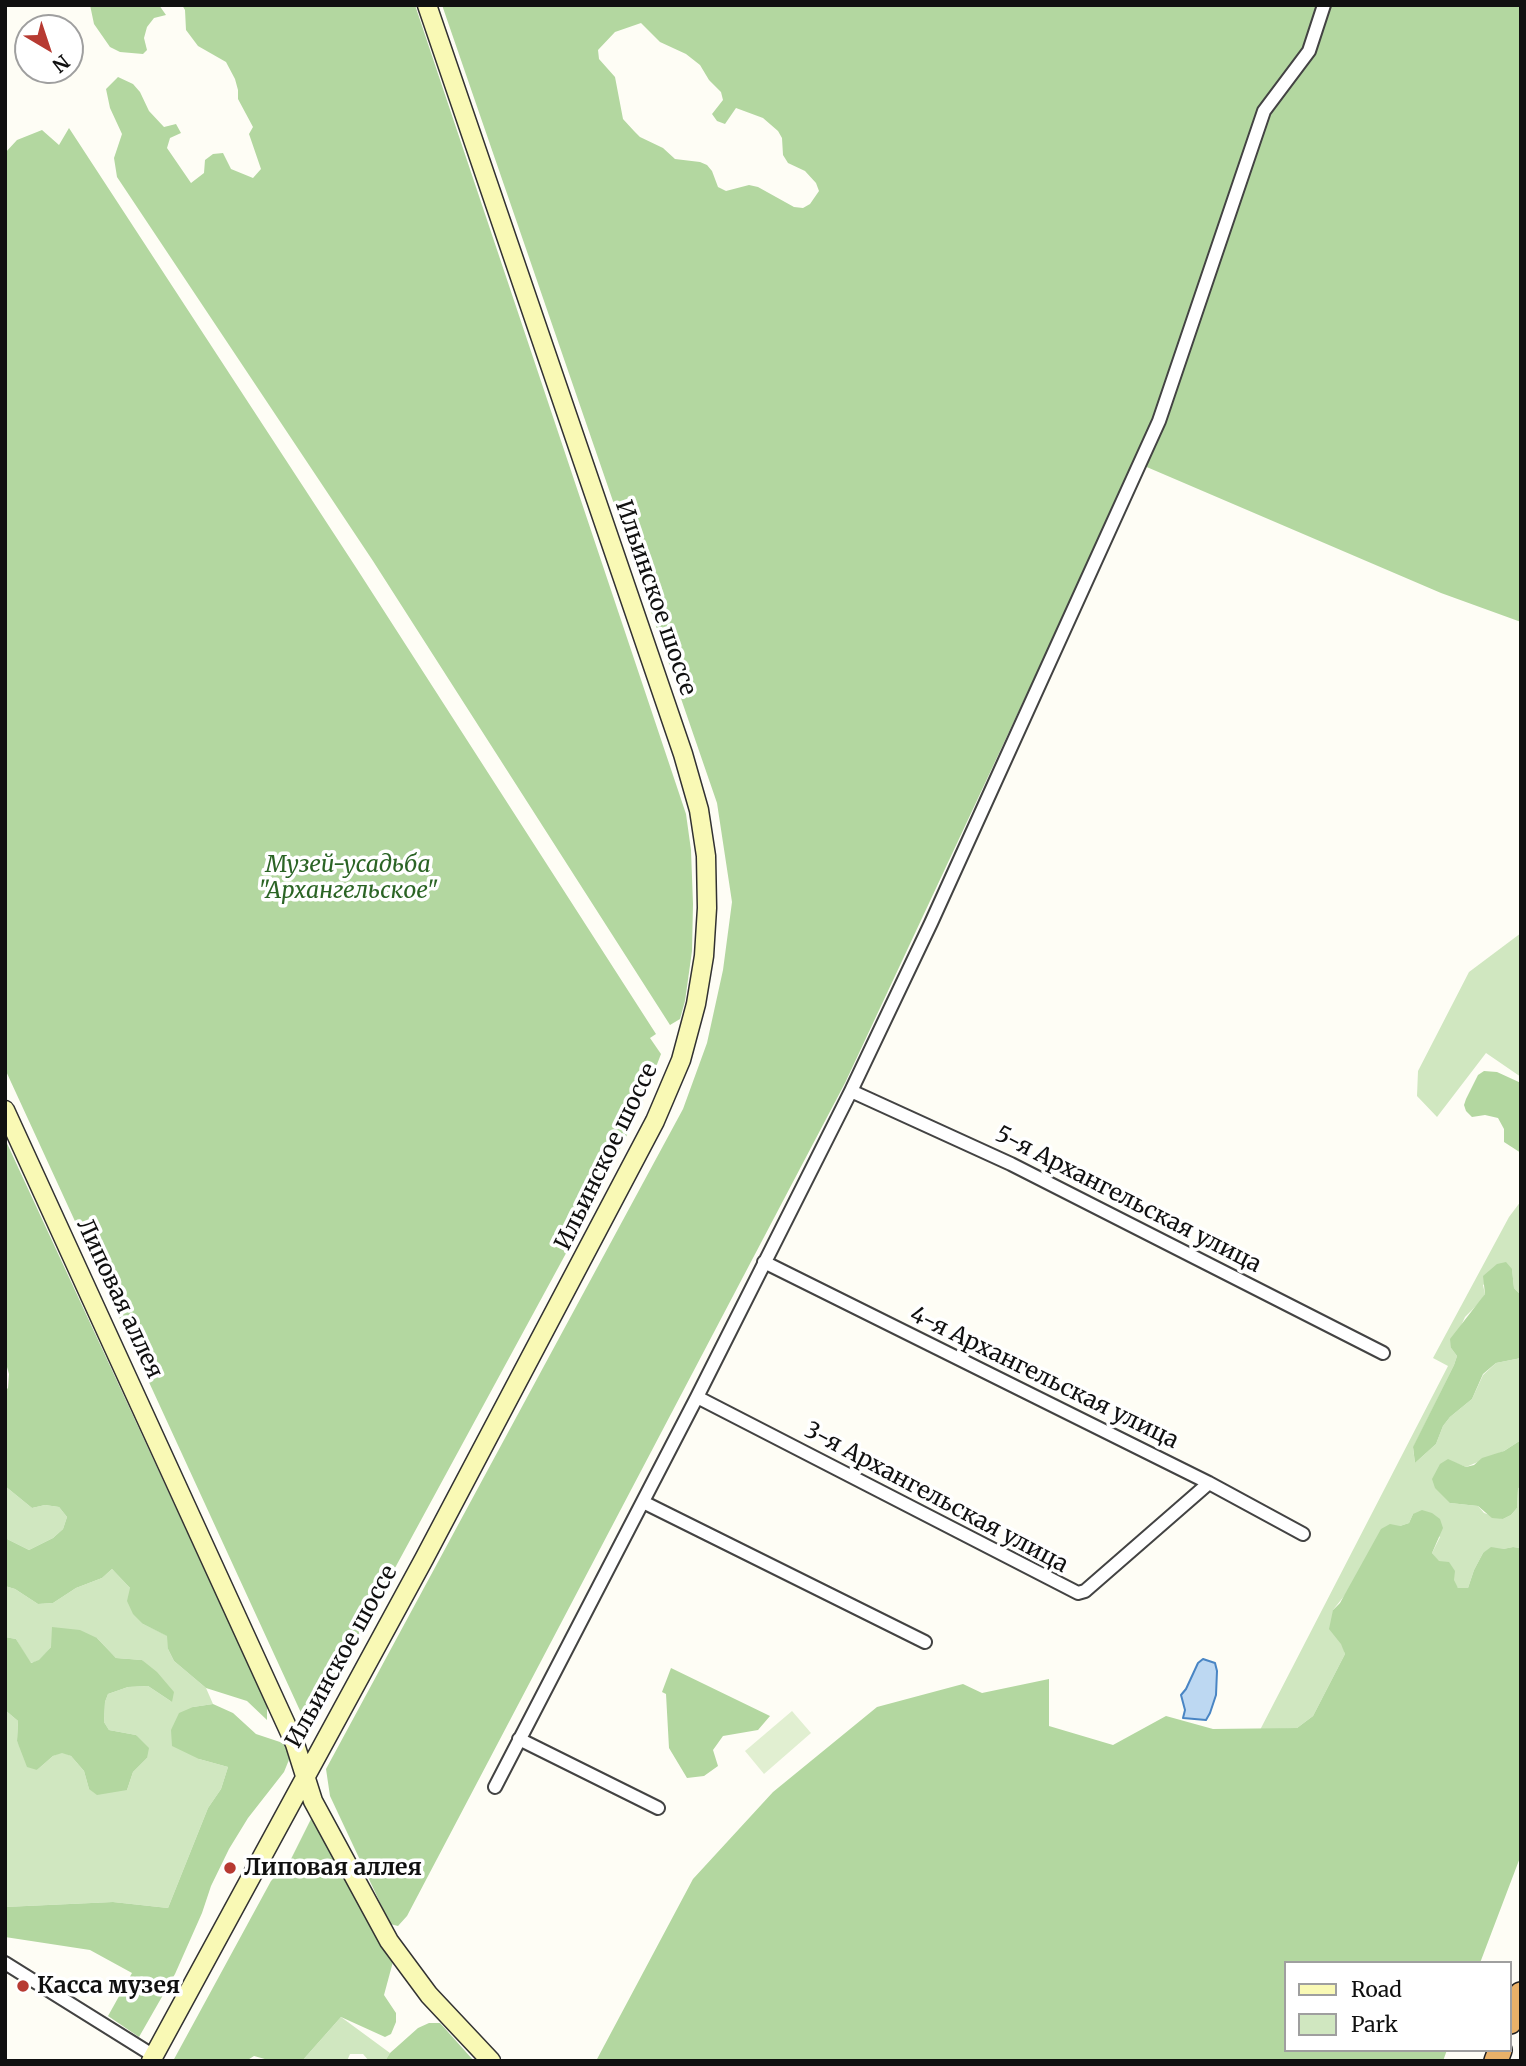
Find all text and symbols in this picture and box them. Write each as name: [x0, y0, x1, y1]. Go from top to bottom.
north arrow: [14, 14, 84, 84]
text: N: [48, 50, 74, 78]
street label: Ильинское шоссе: [609, 497, 701, 699]
park label: Музей-усадьба "Архангельское": [258, 851, 438, 905]
street label: Ильинское шоссе: [550, 1059, 664, 1255]
street label: 5-я Архангельская улица: [990, 1121, 1266, 1279]
street label: Липовая аллея: [70, 1215, 168, 1383]
street label: 4-я Архангельская улица: [905, 1301, 1183, 1455]
street label: 3-я Архангельская улица: [800, 1417, 1072, 1579]
street label: Ильинское шоссе: [280, 1561, 404, 1753]
place label: Липовая аллея: [244, 1854, 422, 1882]
marker: Липовая аллея: [222, 1860, 238, 1876]
legend: [1284, 1961, 1512, 2052]
place label: Касса музея: [37, 1972, 180, 2000]
text: Road: [1351, 1976, 1402, 2003]
marker: Касса музея: [15, 1978, 31, 1994]
text: Park: [1351, 2011, 1398, 2038]

